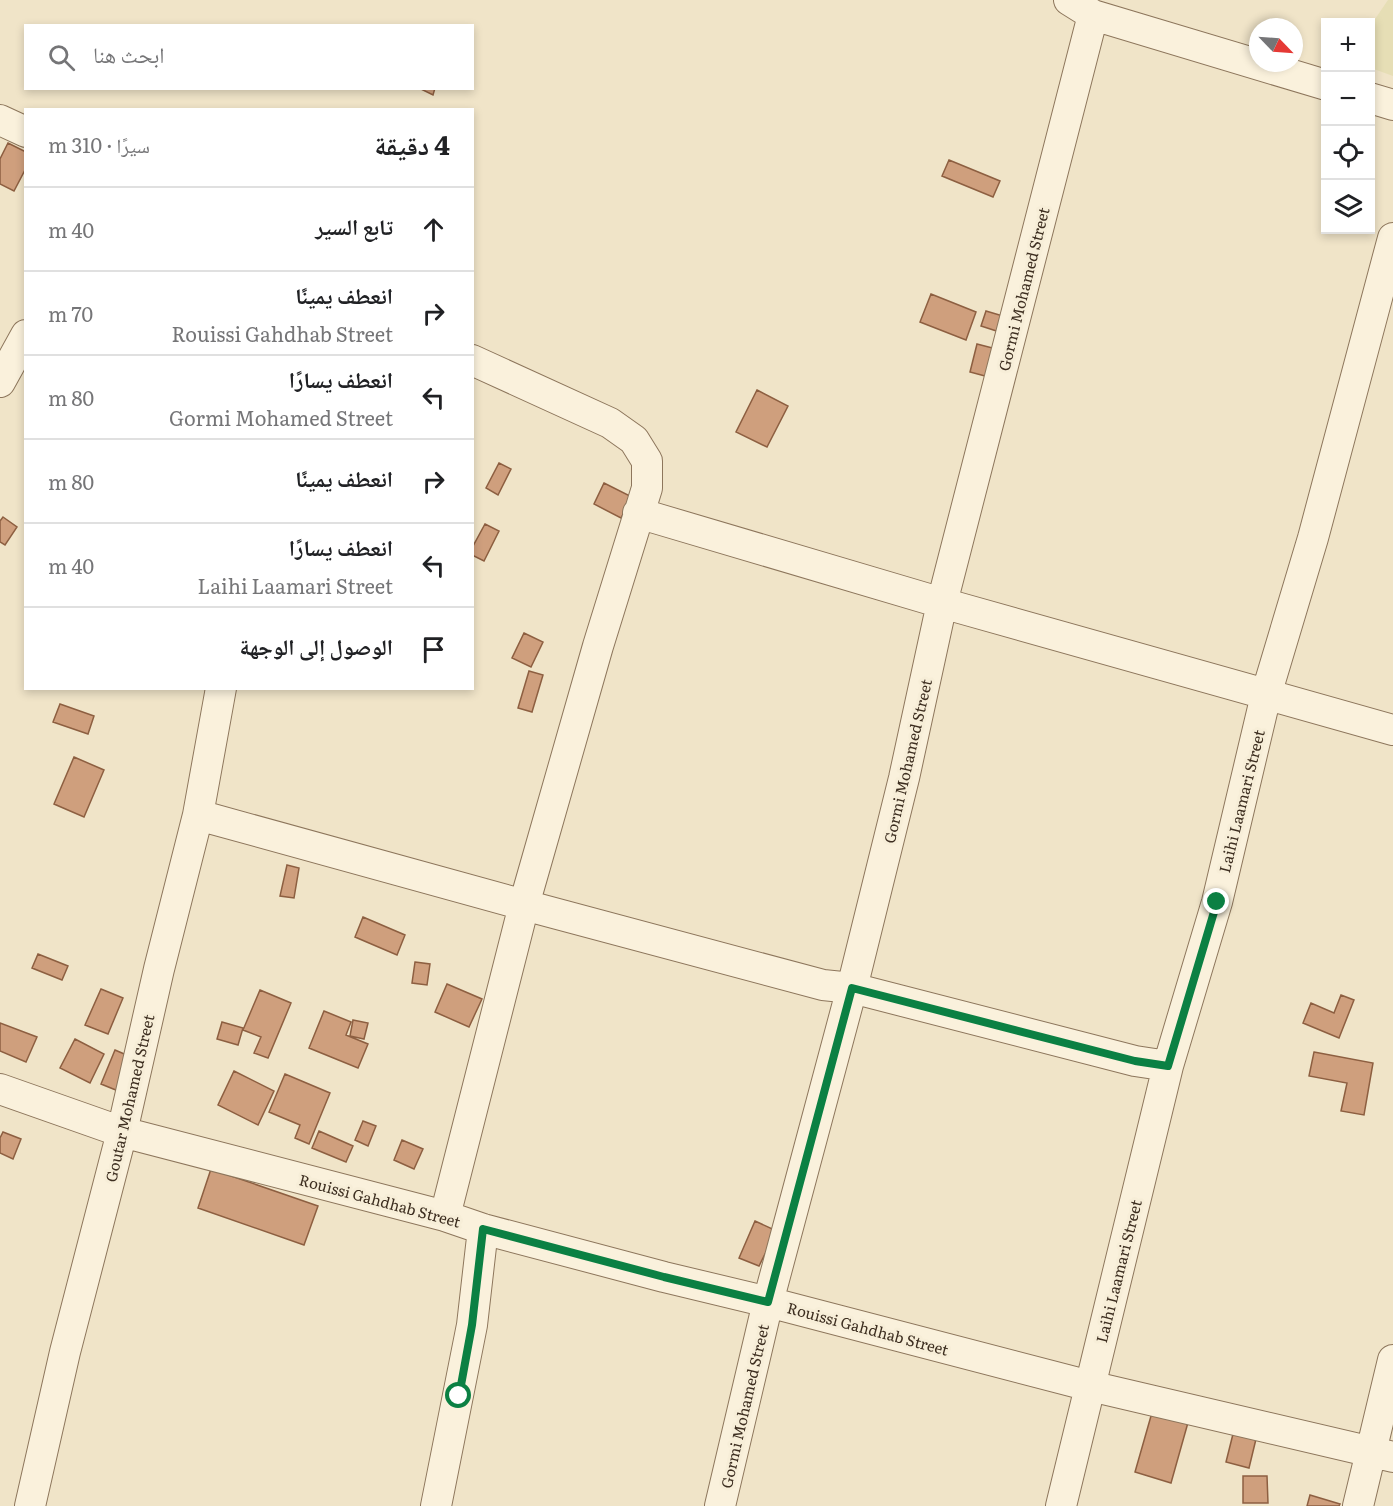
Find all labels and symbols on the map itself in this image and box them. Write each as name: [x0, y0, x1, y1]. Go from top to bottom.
north arrow: [1249, 18, 1303, 72]
street label: Gormi Mohamed Street: [992, 205, 1054, 373]
street label: Gormi Mohamed Street: [877, 677, 937, 845]
street label: Laihi Laamari Street: [1212, 727, 1270, 875]
route end: [1203, 888, 1229, 914]
street label: Goutar Mohamed Street: [99, 1012, 159, 1184]
street label: Rouissi Gahdhab Street: [297, 1167, 463, 1233]
street label: Laihi Laamari Street: [1089, 1197, 1147, 1345]
street label: Rouissi Gahdhab Street: [785, 1295, 951, 1361]
street label: Gormi Mohamed Street: [714, 1322, 774, 1490]
route start: [445, 1382, 471, 1408]

